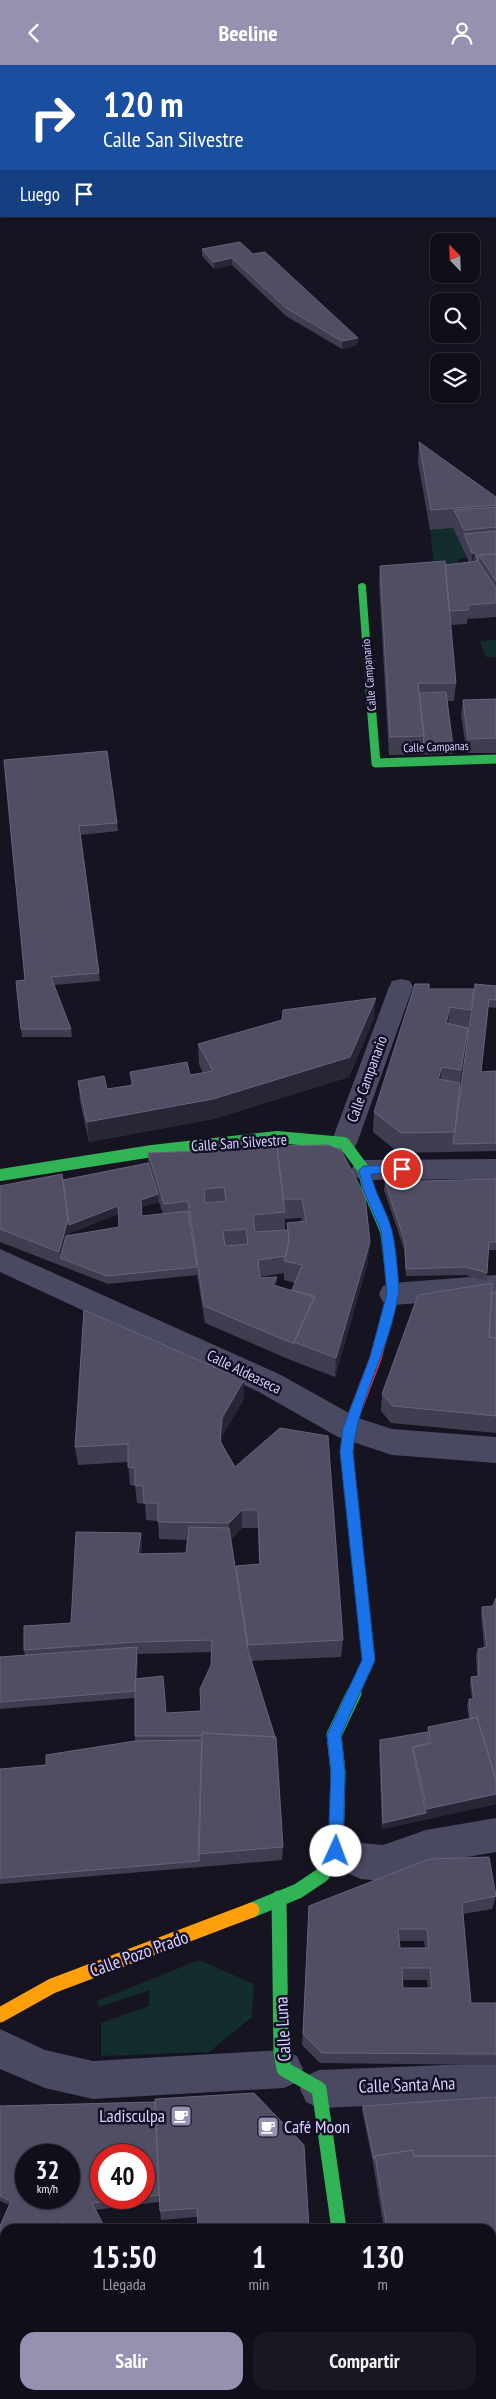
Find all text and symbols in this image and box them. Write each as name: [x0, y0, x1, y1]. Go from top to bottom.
icon: back: [20, 19, 48, 47]
text: Beeline: [218, 19, 278, 47]
icon: person: [448, 19, 476, 47]
text: 120 m: [103, 81, 184, 127]
icon: right: [20, 85, 85, 150]
text: Calle San Silvestre: [103, 125, 244, 153]
icon: arrive: [70, 180, 98, 208]
text: Luego: [20, 182, 60, 206]
north arrow: [430, 233, 480, 283]
map controls: [430, 233, 480, 403]
button: search: [430, 293, 480, 343]
button: layers: [430, 353, 480, 403]
street label: Calle Campanario: [358, 638, 379, 712]
street label: Calle Campanas: [403, 738, 469, 755]
street label: Calle Campanario: [342, 1033, 391, 1125]
street label: Calle San Silvestre: [190, 1130, 287, 1155]
pin: [381, 1148, 423, 1190]
icon: arrive: [388, 1155, 416, 1183]
street label: Calle Aldeaseca: [204, 1345, 285, 1398]
position arrow: [309, 1824, 361, 1876]
street label: Calle Pozo Prado: [86, 1925, 191, 1982]
street label: Calle Luna: [269, 1996, 296, 2062]
street label: Calle Santa Ana: [358, 2071, 456, 2098]
place label: Ladisculpa: [99, 2104, 165, 2127]
cafe icon: Ladisculpa: [169, 2104, 193, 2128]
cafe icon: Café Moon: [256, 2115, 280, 2139]
place label: Café Moon: [284, 2115, 350, 2138]
speed limit sign: 40: [90, 2144, 155, 2209]
text: 32: [36, 2154, 59, 2186]
text: km/h: [37, 2181, 58, 2196]
text: 15:50: [92, 2237, 157, 2276]
text: 1: [252, 2237, 266, 2276]
text: 130: [361, 2237, 404, 2276]
text: Llegada: [102, 2274, 146, 2294]
text: min: [248, 2274, 269, 2294]
text: m: [377, 2274, 388, 2294]
button: Salir: [20, 2332, 243, 2390]
button: Compartir: [253, 2332, 476, 2390]

